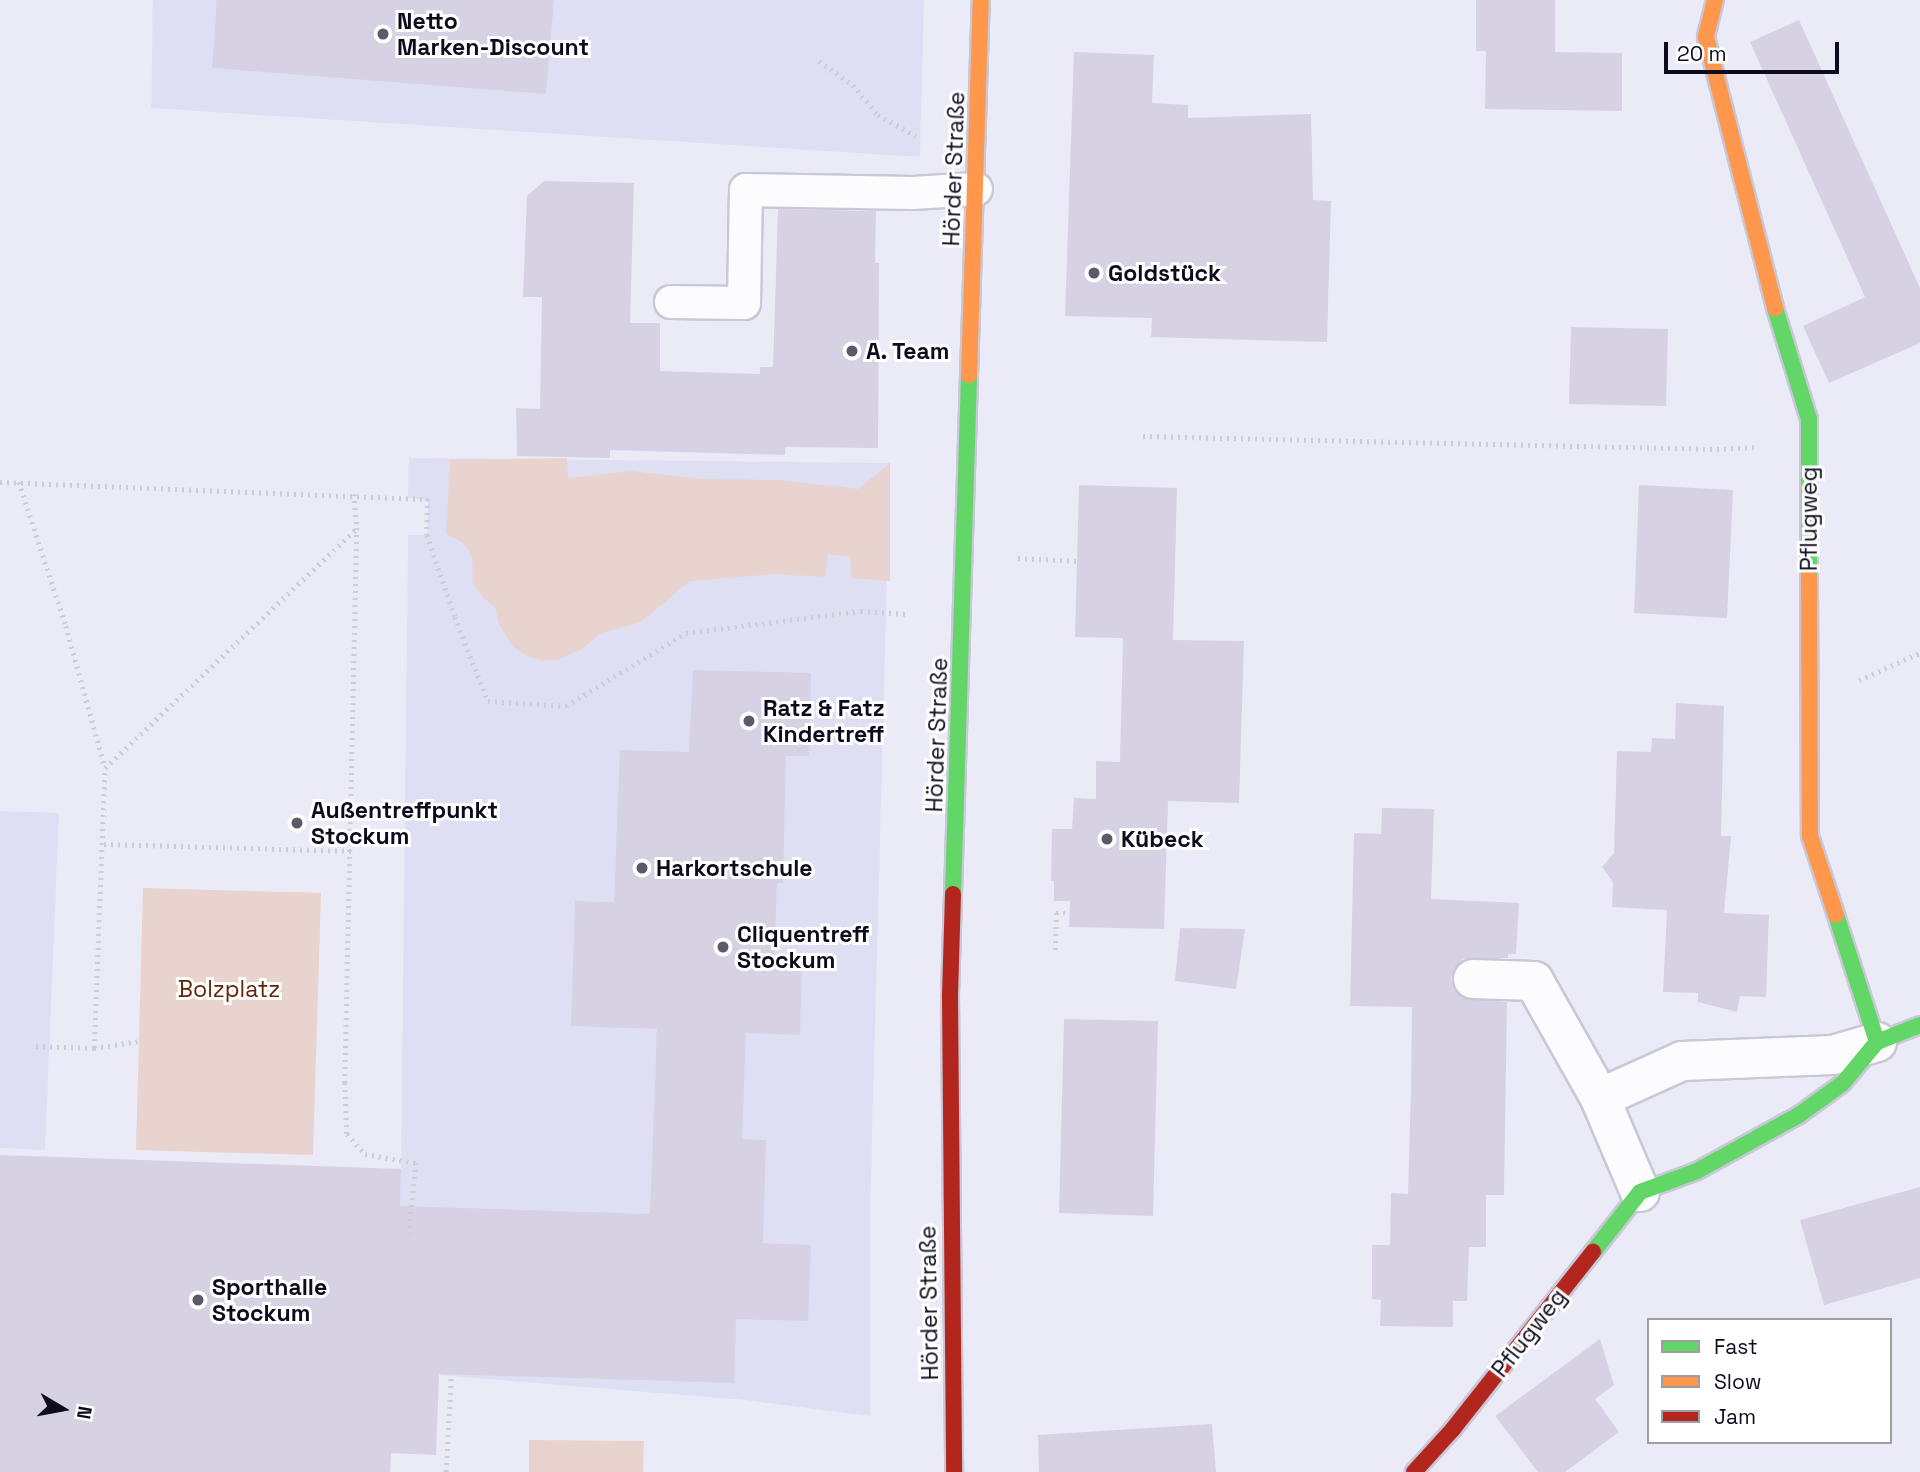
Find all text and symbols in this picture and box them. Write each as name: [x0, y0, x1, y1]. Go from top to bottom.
place label: Netto Marken-Discount: [397, 7, 589, 61]
marker: Netto Marken-Discount: [375, 26, 391, 42]
scale bar: [1668, 28, 1843, 72]
text: 20 m: [1677, 40, 1727, 67]
street label: Hörder Straße: [938, 91, 970, 247]
place label: Goldstück: [1108, 259, 1221, 287]
marker: Goldstück: [1086, 265, 1102, 281]
place label: A. Team: [866, 337, 951, 365]
marker: A. Team: [844, 343, 860, 359]
street label: Pflugweg: [1795, 467, 1823, 571]
street label: Hörder Straße: [921, 657, 953, 813]
place label: Ratz & Fatz Kindertreff: [763, 694, 885, 748]
marker: Ratz & Fatz Kindertreff: [741, 713, 757, 729]
place label: Außentreffpunkt Stockum: [311, 796, 498, 850]
marker: Außentreffpunkt Stockum: [289, 815, 305, 831]
place label: Kübeck: [1121, 825, 1204, 853]
marker: Kübeck: [1099, 831, 1115, 847]
place label: Harkortschule: [656, 854, 813, 882]
marker: Harkortschule: [634, 860, 650, 876]
place label: Cliquentreff Stockum: [737, 920, 870, 974]
marker: Cliquentreff Stockum: [715, 939, 731, 955]
park label: Bolzplatz: [178, 975, 280, 1003]
street label: Hörder Straße: [914, 1225, 944, 1381]
place label: Sporthalle Stockum: [212, 1273, 327, 1327]
street label: Pflugweg: [1486, 1283, 1572, 1383]
marker: Sporthalle Stockum: [190, 1292, 206, 1308]
legend: [1647, 1318, 1892, 1444]
text: Fast: [1714, 1333, 1758, 1360]
text: Slow: [1714, 1368, 1762, 1395]
north arrow: [28, 1374, 98, 1444]
text: Jam: [1714, 1403, 1756, 1430]
text: N: [71, 1404, 98, 1421]

